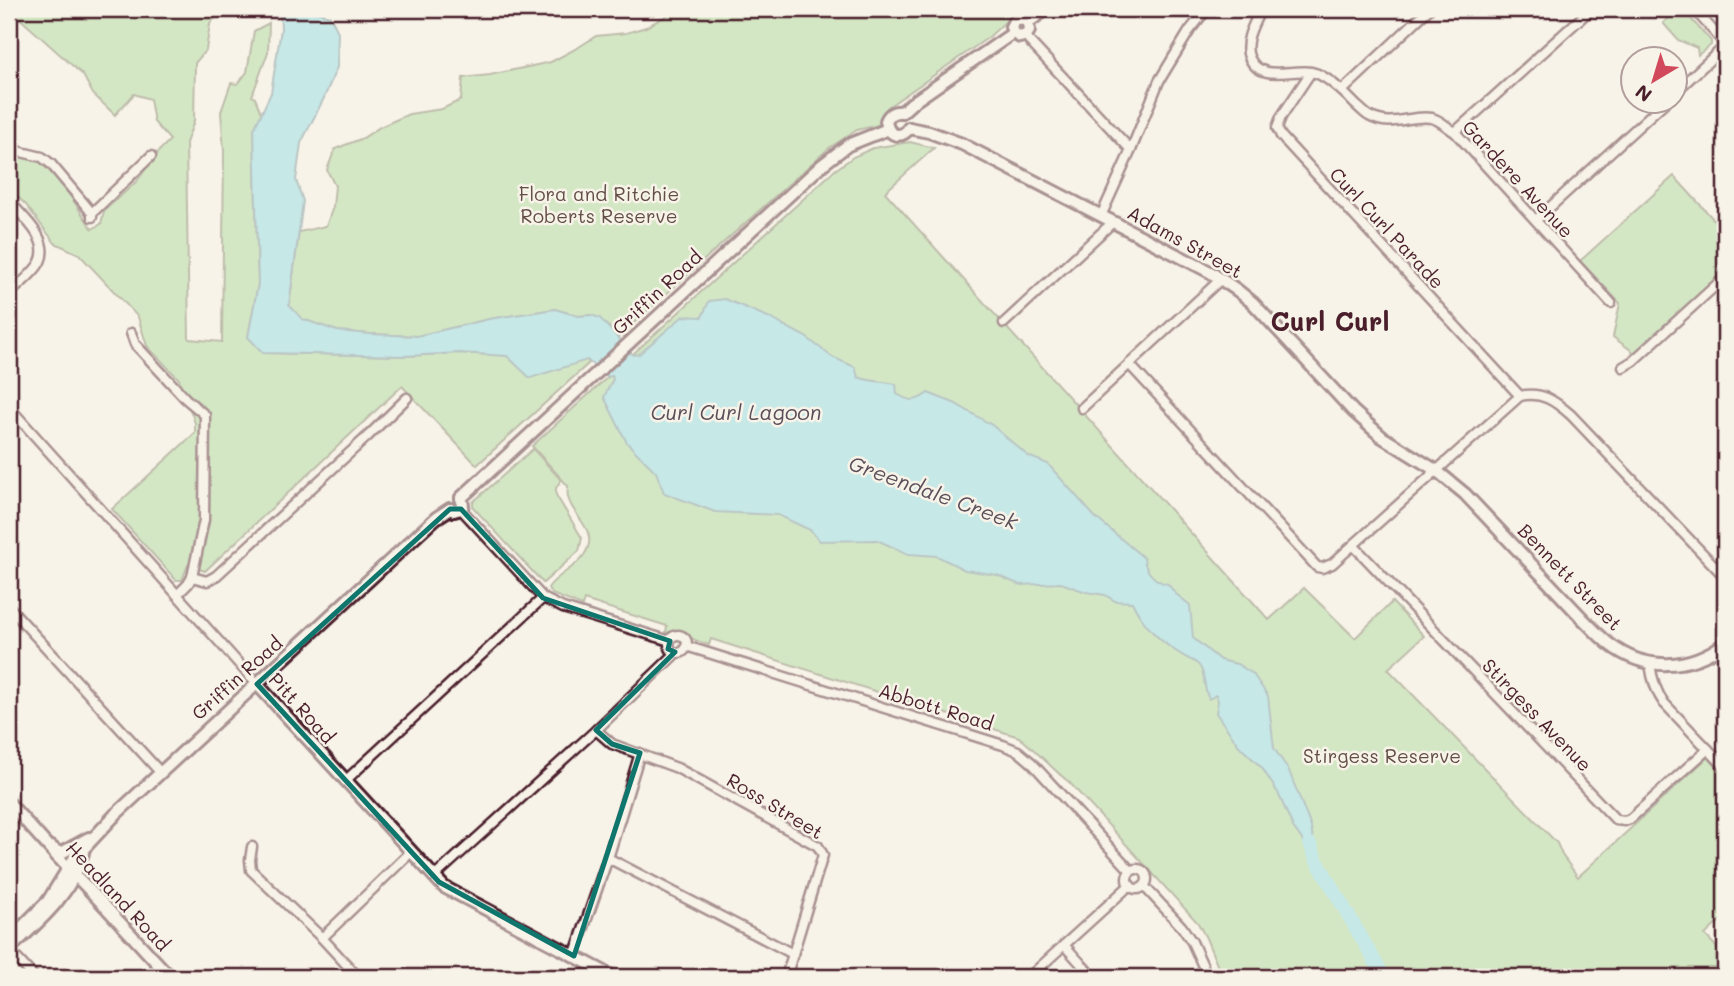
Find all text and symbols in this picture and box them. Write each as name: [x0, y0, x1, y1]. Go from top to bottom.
north arrow: [1618, 46, 1688, 116]
text: N: [1630, 80, 1657, 108]
street label: Gardere Avenue: [1457, 114, 1579, 243]
street label: Curl Curl Parade: [1325, 162, 1450, 294]
park label: Flora and Ritchie Roberts Reserve: [519, 181, 679, 228]
street label: Adams Street: [1123, 200, 1247, 284]
street label: Griffin Road: [606, 244, 707, 340]
district label: Curl Curl: [1271, 304, 1389, 338]
water label: Curl Curl Lagoon: [651, 398, 821, 425]
water label: Greendale Creek: [845, 448, 1022, 535]
street label: Bennett Street: [1513, 518, 1628, 636]
street label: Griffin Road: [186, 630, 287, 725]
street label: Stirgess Avenue: [1477, 653, 1598, 776]
street label: Pitt Road: [264, 667, 341, 749]
street label: Abbott Road: [876, 677, 997, 736]
park label: Stirgess Reserve: [1303, 743, 1461, 768]
street label: Ross Street: [722, 767, 828, 844]
street label: Headland Road: [61, 835, 176, 956]

